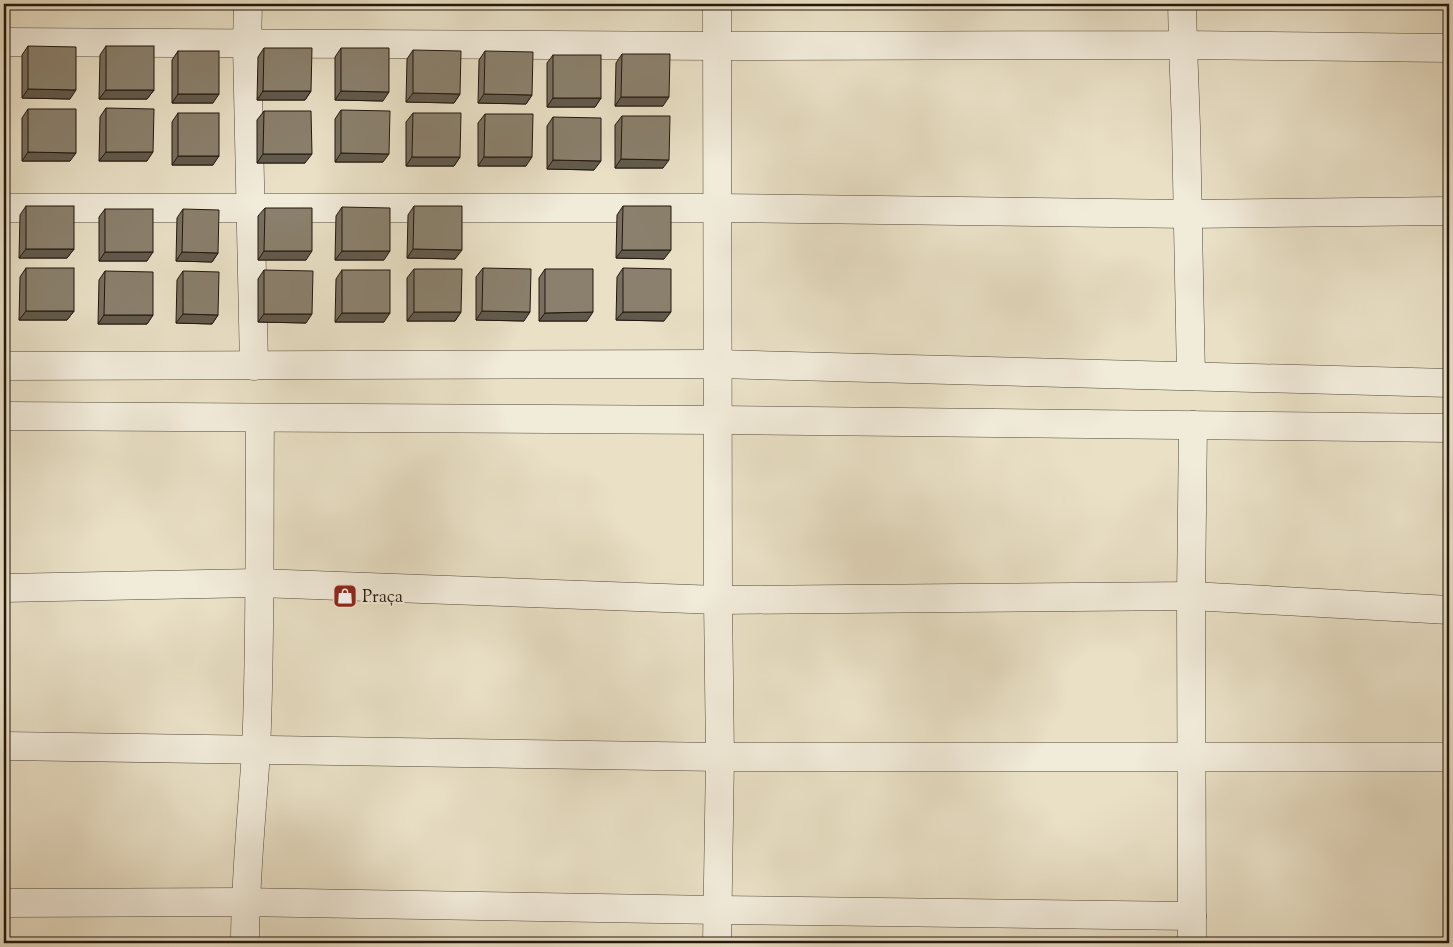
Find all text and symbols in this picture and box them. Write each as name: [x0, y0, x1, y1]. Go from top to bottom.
shop icon: Praça: [332, 583, 358, 609]
place label: Praça: [362, 585, 403, 611]

